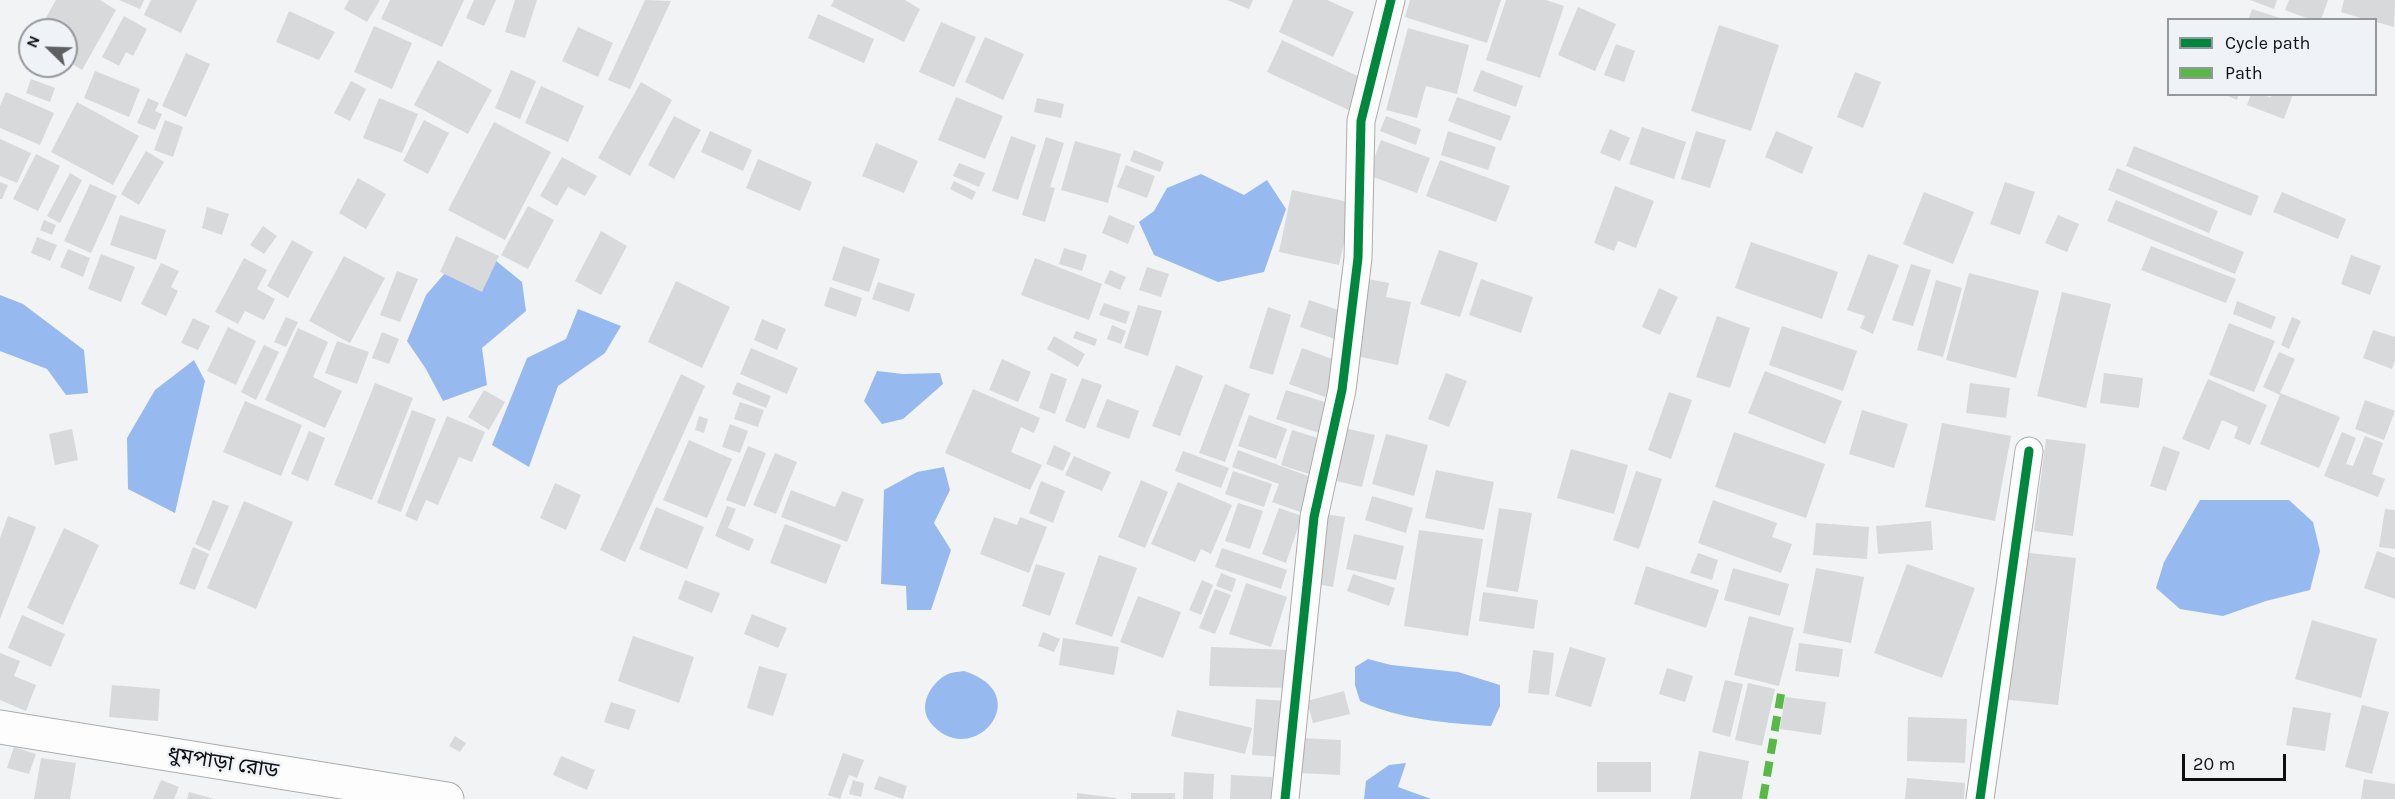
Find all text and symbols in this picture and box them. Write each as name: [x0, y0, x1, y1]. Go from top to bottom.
north arrow: [18, 18, 78, 78]
legend: [2167, 18, 2377, 96]
text: Cycle path: [2225, 32, 2310, 54]
text: N: [22, 33, 44, 51]
text: Path: [2225, 62, 2263, 84]
street label: ধুমপাড়া রোড: [166, 742, 280, 784]
scale bar: [2185, 742, 2288, 780]
text: 20 m: [2193, 753, 2235, 775]

